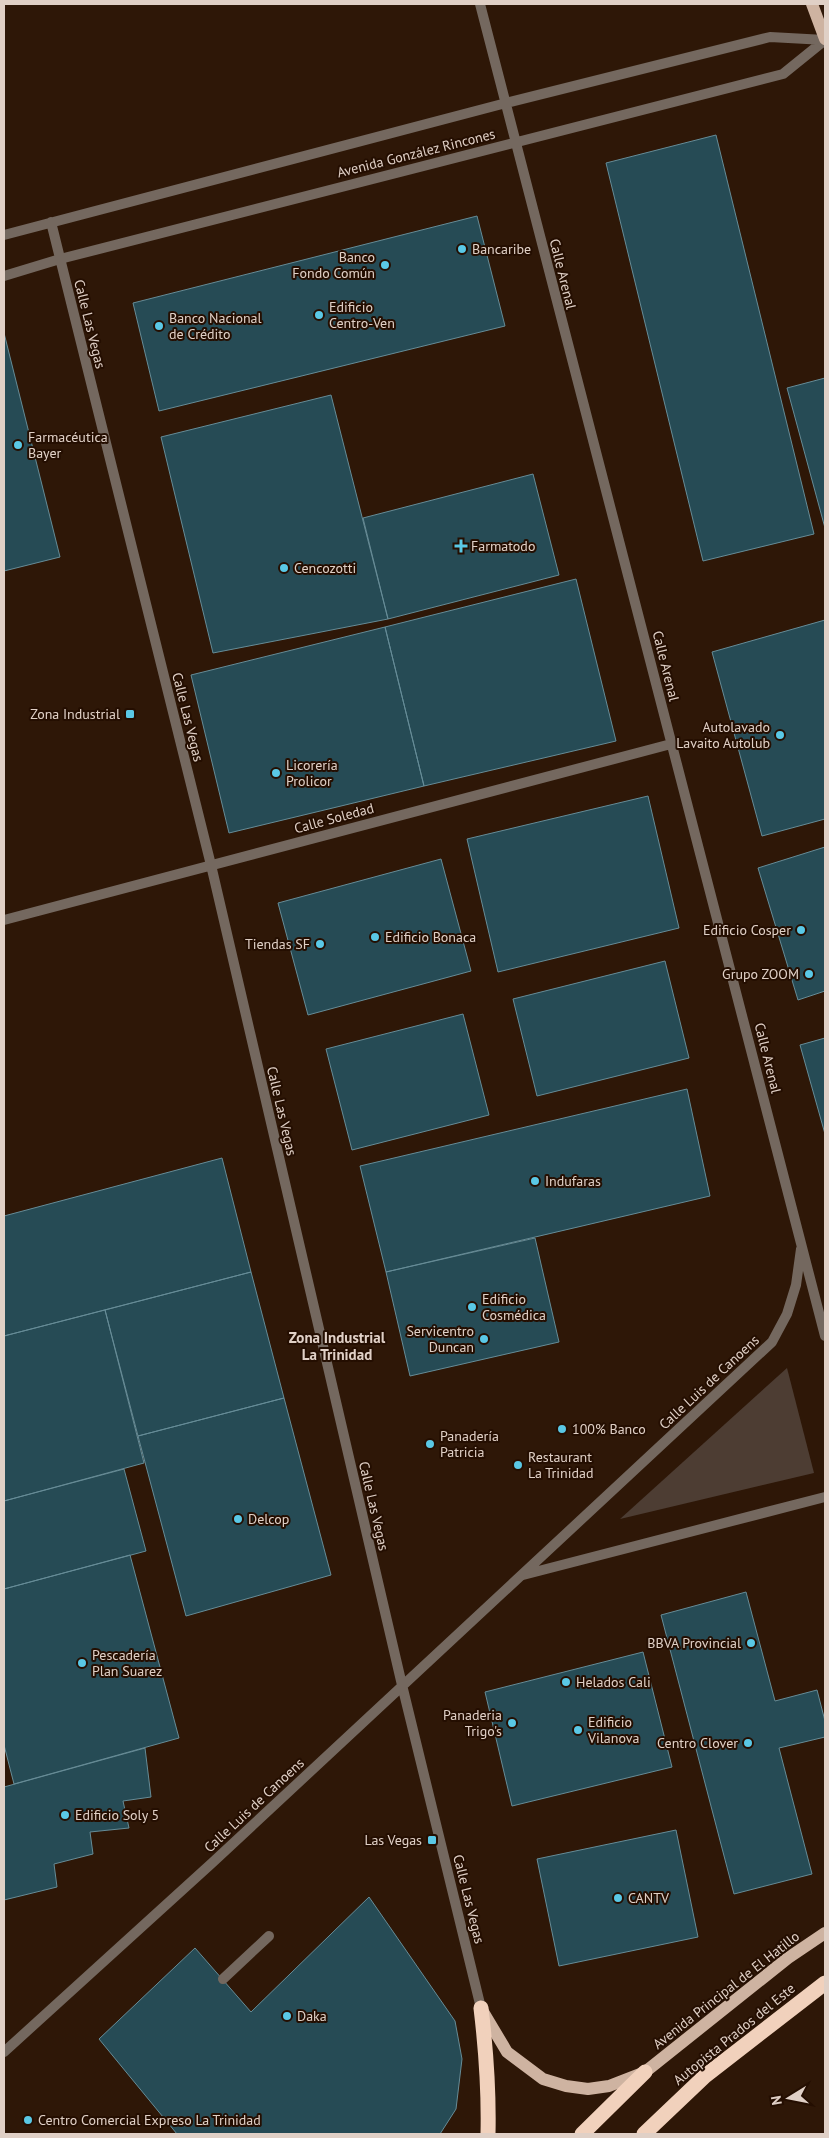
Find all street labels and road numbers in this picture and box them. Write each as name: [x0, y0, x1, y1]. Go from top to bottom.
street label: Avenida González Rincones: [335, 125, 497, 181]
street label: Calle Arenal: [546, 237, 580, 311]
street label: Calle Las Vegas: [70, 278, 110, 371]
street label: Calle Arenal: [649, 629, 683, 703]
street label: Calle Las Vegas: [168, 671, 208, 764]
street label: Calle Soledad: [292, 799, 376, 837]
street label: Calle Arenal: [751, 1021, 785, 1095]
street label: Calle Las Vegas: [263, 1064, 301, 1158]
street label: Calle Luis de Canoens: [655, 1331, 763, 1433]
street label: Calle Las Vegas: [355, 1459, 393, 1553]
street label: Calle Luis de Canoens: [200, 1754, 308, 1856]
street label: Calle Las Vegas: [449, 1853, 489, 1946]
street label: Avenida Principal de El Hatillo: [649, 1927, 803, 2053]
street label: Autopista Prados del Este: [669, 1979, 799, 2089]

